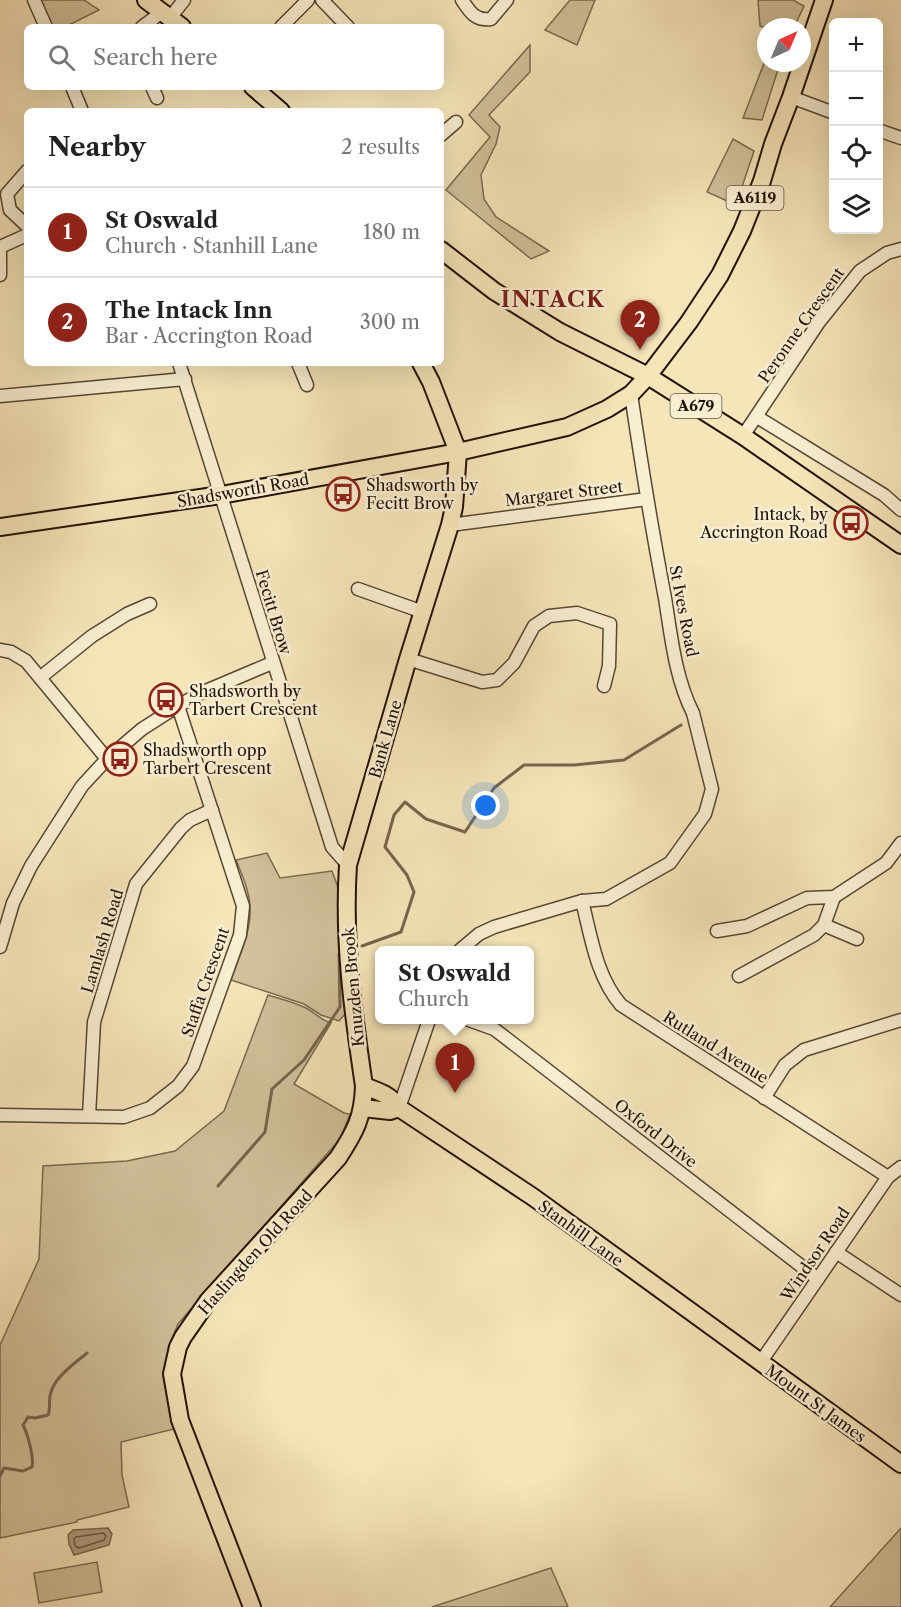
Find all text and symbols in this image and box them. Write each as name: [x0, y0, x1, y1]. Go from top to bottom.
north arrow: [757, 18, 811, 72]
map controls: [829, 18, 883, 234]
button: +: [829, 18, 883, 72]
search box: [24, 24, 444, 90]
icon: search: [45, 41, 78, 74]
text: Search here: [93, 44, 218, 71]
button: −: [829, 72, 883, 126]
button: locate: [829, 126, 883, 180]
text: Nearby: [48, 131, 146, 163]
text: 2 results: [341, 135, 420, 159]
button: layers: [829, 180, 883, 234]
road number: A6119: [726, 186, 783, 210]
text: St Oswald: [105, 207, 218, 234]
text: 1: [63, 220, 72, 244]
text: 180 m: [363, 220, 420, 244]
text: Church · Stanhill Lane: [105, 234, 318, 258]
street label: Peronne Crescent: [754, 263, 849, 387]
district label: INTACK: [501, 286, 605, 313]
text: The Intack Inn: [105, 297, 273, 324]
pin: 2: [620, 300, 660, 350]
text: 2: [62, 310, 73, 334]
text: 300 m: [360, 310, 420, 334]
text: Bar · Accrington Road: [105, 324, 313, 348]
road number: A679: [670, 394, 722, 418]
street label: Shadsworth Road: [176, 469, 311, 511]
place label: Shadsworth by Fecitt Brow: [366, 475, 479, 513]
bus stop icon: Shadsworth by Fecitt Brow: [325, 476, 361, 512]
street label: Margaret Street: [504, 476, 624, 510]
place label: Intack, by Accrington Road: [699, 504, 829, 542]
bus stop icon: Intack, by Accrington Road: [833, 505, 869, 541]
street label: St Ives Road: [665, 563, 703, 659]
street label: Fecitt Brow: [252, 567, 297, 658]
place label: Shadsworth by Tarbert Crescent: [189, 681, 318, 719]
bus stop icon: Shadsworth by Tarbert Crescent: [148, 682, 184, 718]
street label: Bank Lane: [364, 697, 406, 781]
place label: Shadsworth opp Tarbert Crescent: [143, 740, 272, 778]
bus stop icon: Shadsworth opp Tarbert Crescent: [102, 741, 138, 777]
your location: [471, 791, 500, 820]
street label: Lamlash Road: [77, 886, 127, 995]
street label: Staffa Crescent: [177, 924, 233, 1040]
street label: Knuzden Brook: [338, 926, 368, 1048]
popup: [375, 946, 534, 1024]
text: St Oswald: [398, 960, 511, 987]
text: Church: [398, 987, 469, 1011]
street label: Rutland Avenue: [660, 1007, 772, 1087]
pin: 1: [436, 1044, 474, 1093]
street label: Oxford Drive: [610, 1094, 702, 1172]
street label: Haslingden Old Road: [194, 1185, 317, 1319]
street label: Stanhill Lane: [535, 1195, 627, 1271]
street label: Windsor Road: [776, 1203, 854, 1306]
street label: Mount St James: [762, 1360, 870, 1446]

